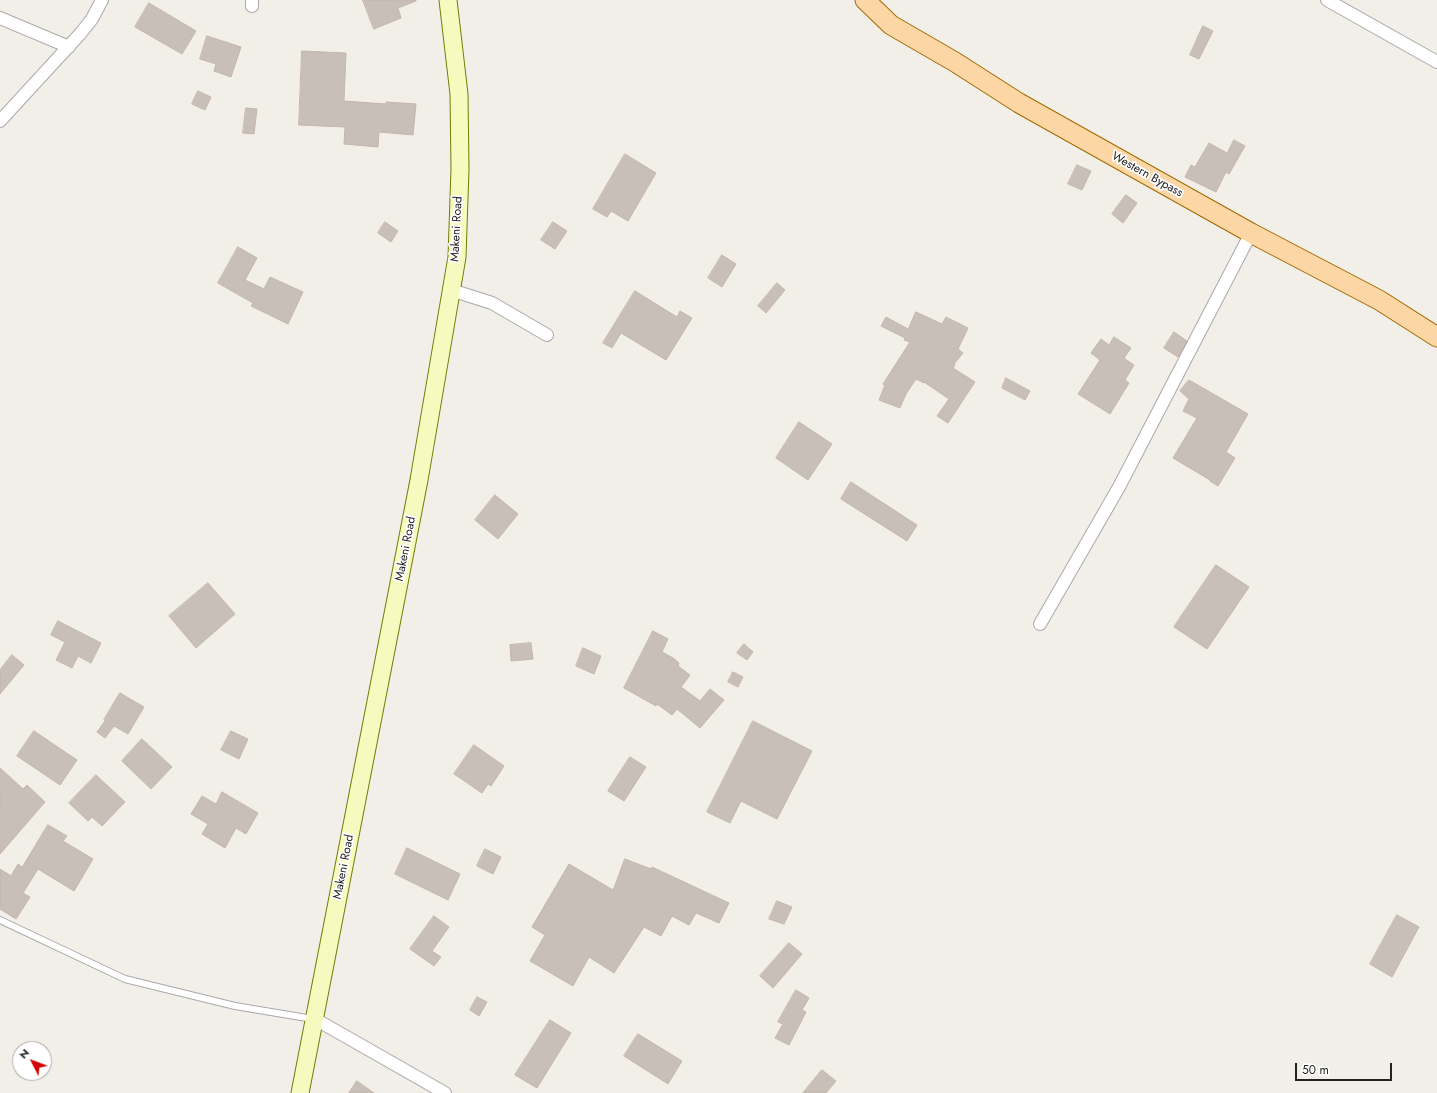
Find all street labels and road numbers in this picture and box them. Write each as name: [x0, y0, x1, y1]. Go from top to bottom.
street label: Western Bypass: [1109, 149, 1185, 201]
street label: Makeni Road: [448, 196, 466, 262]
street label: Makeni Road: [393, 515, 419, 583]
street label: Makeni Road: [331, 833, 357, 901]

